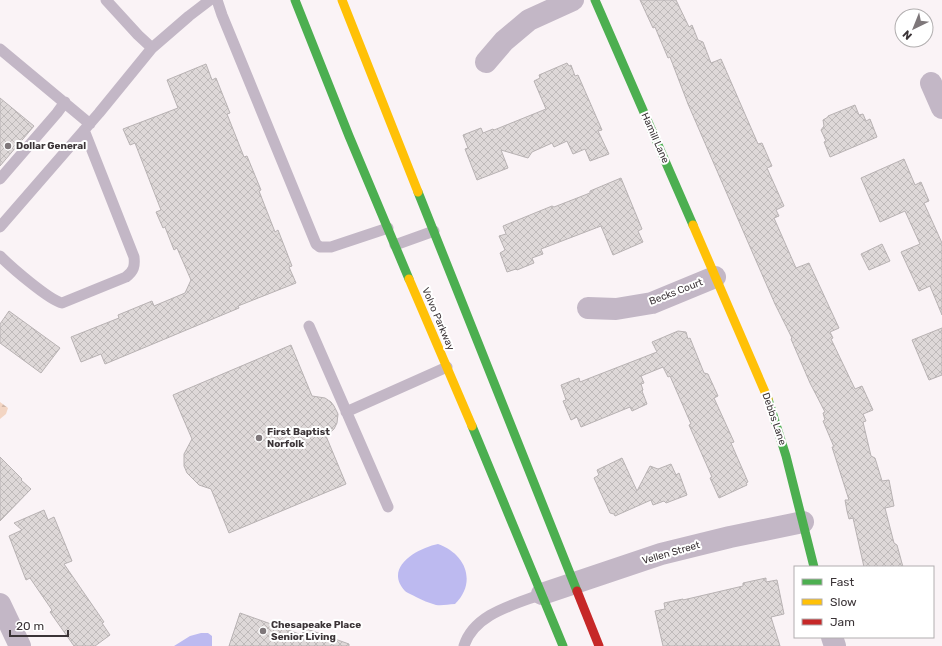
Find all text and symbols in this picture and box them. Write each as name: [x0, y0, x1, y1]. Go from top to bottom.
north arrow: [894, 8, 934, 48]
text: N: [900, 27, 915, 42]
street label: Hamill Lane: [639, 111, 672, 166]
place label: Dollar General: [16, 140, 86, 152]
marker: Dollar General: [3, 141, 13, 151]
street label: Becks Court: [647, 276, 705, 308]
street label: Volvo Parkway: [419, 286, 457, 353]
street label: Debbs Lane: [759, 391, 789, 447]
place label: First Baptist Norfolk: [267, 426, 330, 450]
marker: First Baptist Norfolk: [254, 433, 264, 443]
street label: Vellen Street: [641, 539, 701, 567]
legend: [794, 566, 934, 638]
text: Fast: [830, 575, 854, 589]
text: Slow: [830, 595, 857, 609]
scale bar: [10, 612, 68, 638]
text: Jam: [830, 615, 855, 629]
text: 20 m: [16, 619, 44, 633]
place label: Chesapeake Place Senior Living: [271, 619, 361, 643]
marker: Chesapeake Place Senior Living: [258, 626, 268, 636]

